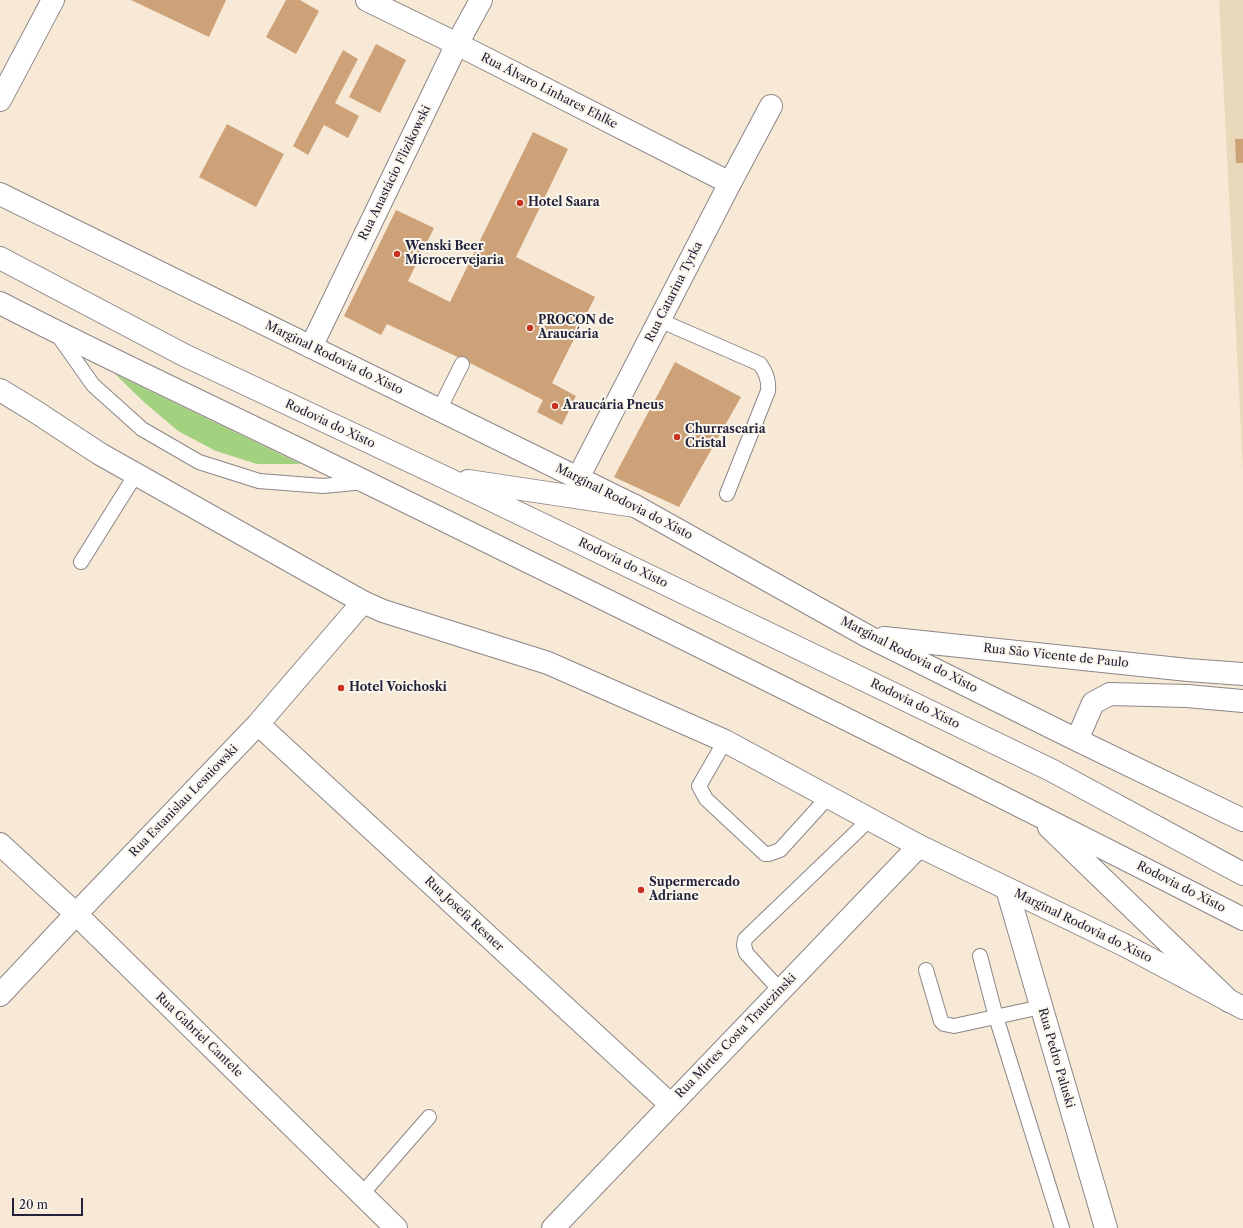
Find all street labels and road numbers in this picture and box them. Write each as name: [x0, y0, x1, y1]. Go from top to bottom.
street label: Rua Álvaro Linhares Ehlke: [478, 50, 620, 132]
street label: Rua Anastácio Flizikowski: [356, 103, 434, 243]
street label: Rua Catarina Tyrka: [642, 239, 706, 345]
street label: Marginal Rodovia do Xisto: [263, 318, 405, 398]
street label: Rodovia do Xisto: [283, 397, 377, 451]
street label: Marginal Rodovia do Xisto: [553, 461, 695, 543]
street label: Rodovia do Xisto: [576, 535, 670, 591]
street label: Marginal Rodovia do Xisto: [838, 614, 980, 696]
street label: Rua São Vicente de Paulo: [982, 641, 1130, 671]
street label: Rodovia do Xisto: [868, 676, 962, 732]
street label: Rua Estanislau Lesniowski: [127, 742, 241, 860]
street label: Rodovia do Xisto: [1134, 858, 1228, 916]
street label: Rua Josefa Resner: [421, 874, 507, 954]
street label: Marginal Rodovia do Xisto: [1012, 886, 1154, 966]
street label: Rua Mirtes Costa Trauczinski: [673, 971, 799, 1101]
street label: Rua Gabriel Cantele: [152, 990, 246, 1080]
street label: Rua Pedro Paluski: [1035, 1006, 1077, 1110]

